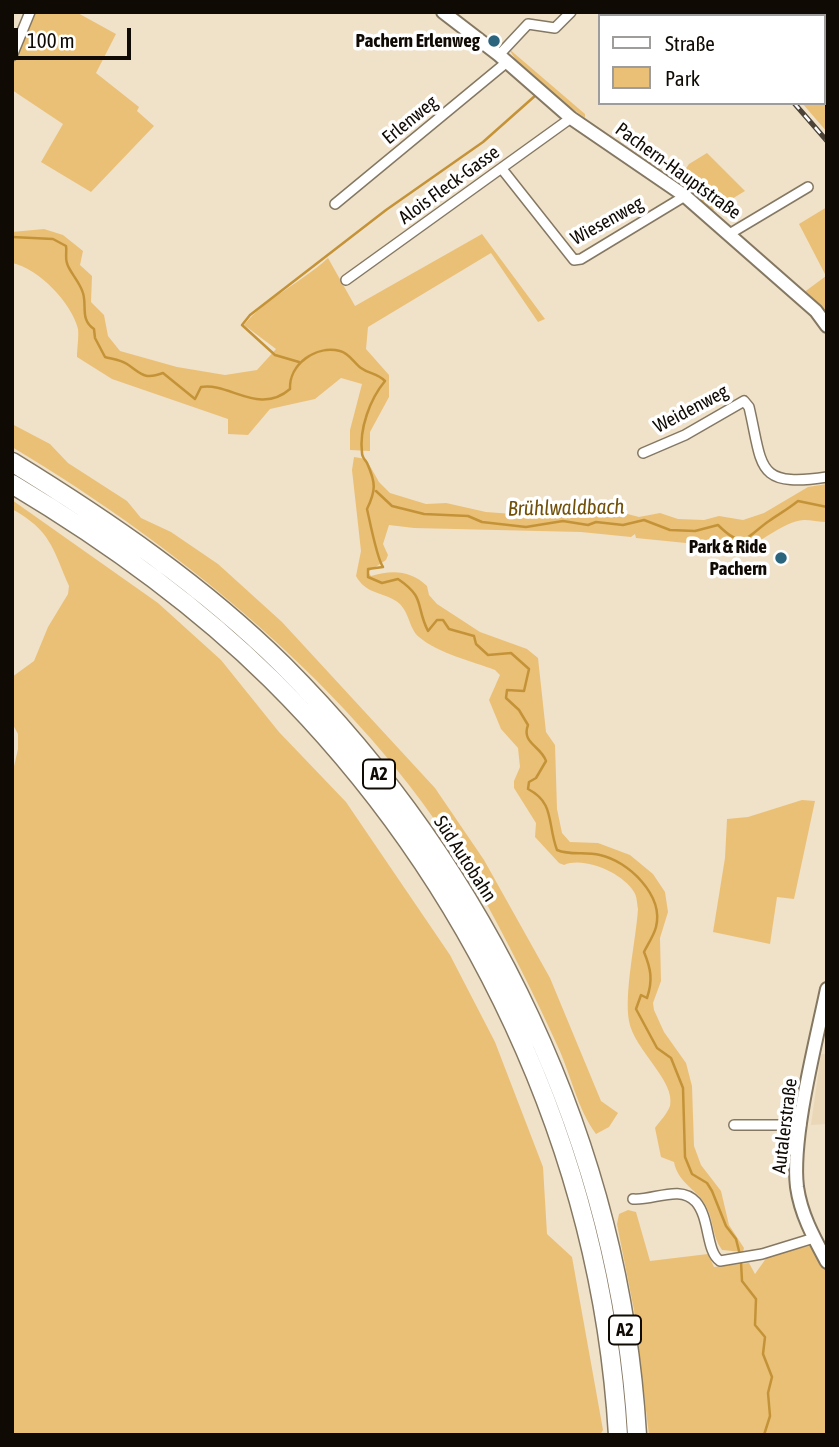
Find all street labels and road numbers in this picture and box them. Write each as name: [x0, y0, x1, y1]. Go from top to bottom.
street label: Erlenweg: [378, 91, 442, 149]
street label: Pachern-Hauptstraße: [611, 118, 745, 224]
street label: Alois Fleck-Gasse: [394, 141, 504, 229]
street label: Wiesenweg: [567, 192, 647, 250]
street label: Weidenweg: [650, 380, 732, 438]
road number: A2: [363, 760, 395, 788]
street label: Süd Autobahn: [429, 812, 501, 906]
street label: Autalerstraße: [768, 1077, 802, 1175]
road number: A2: [609, 1316, 641, 1344]

